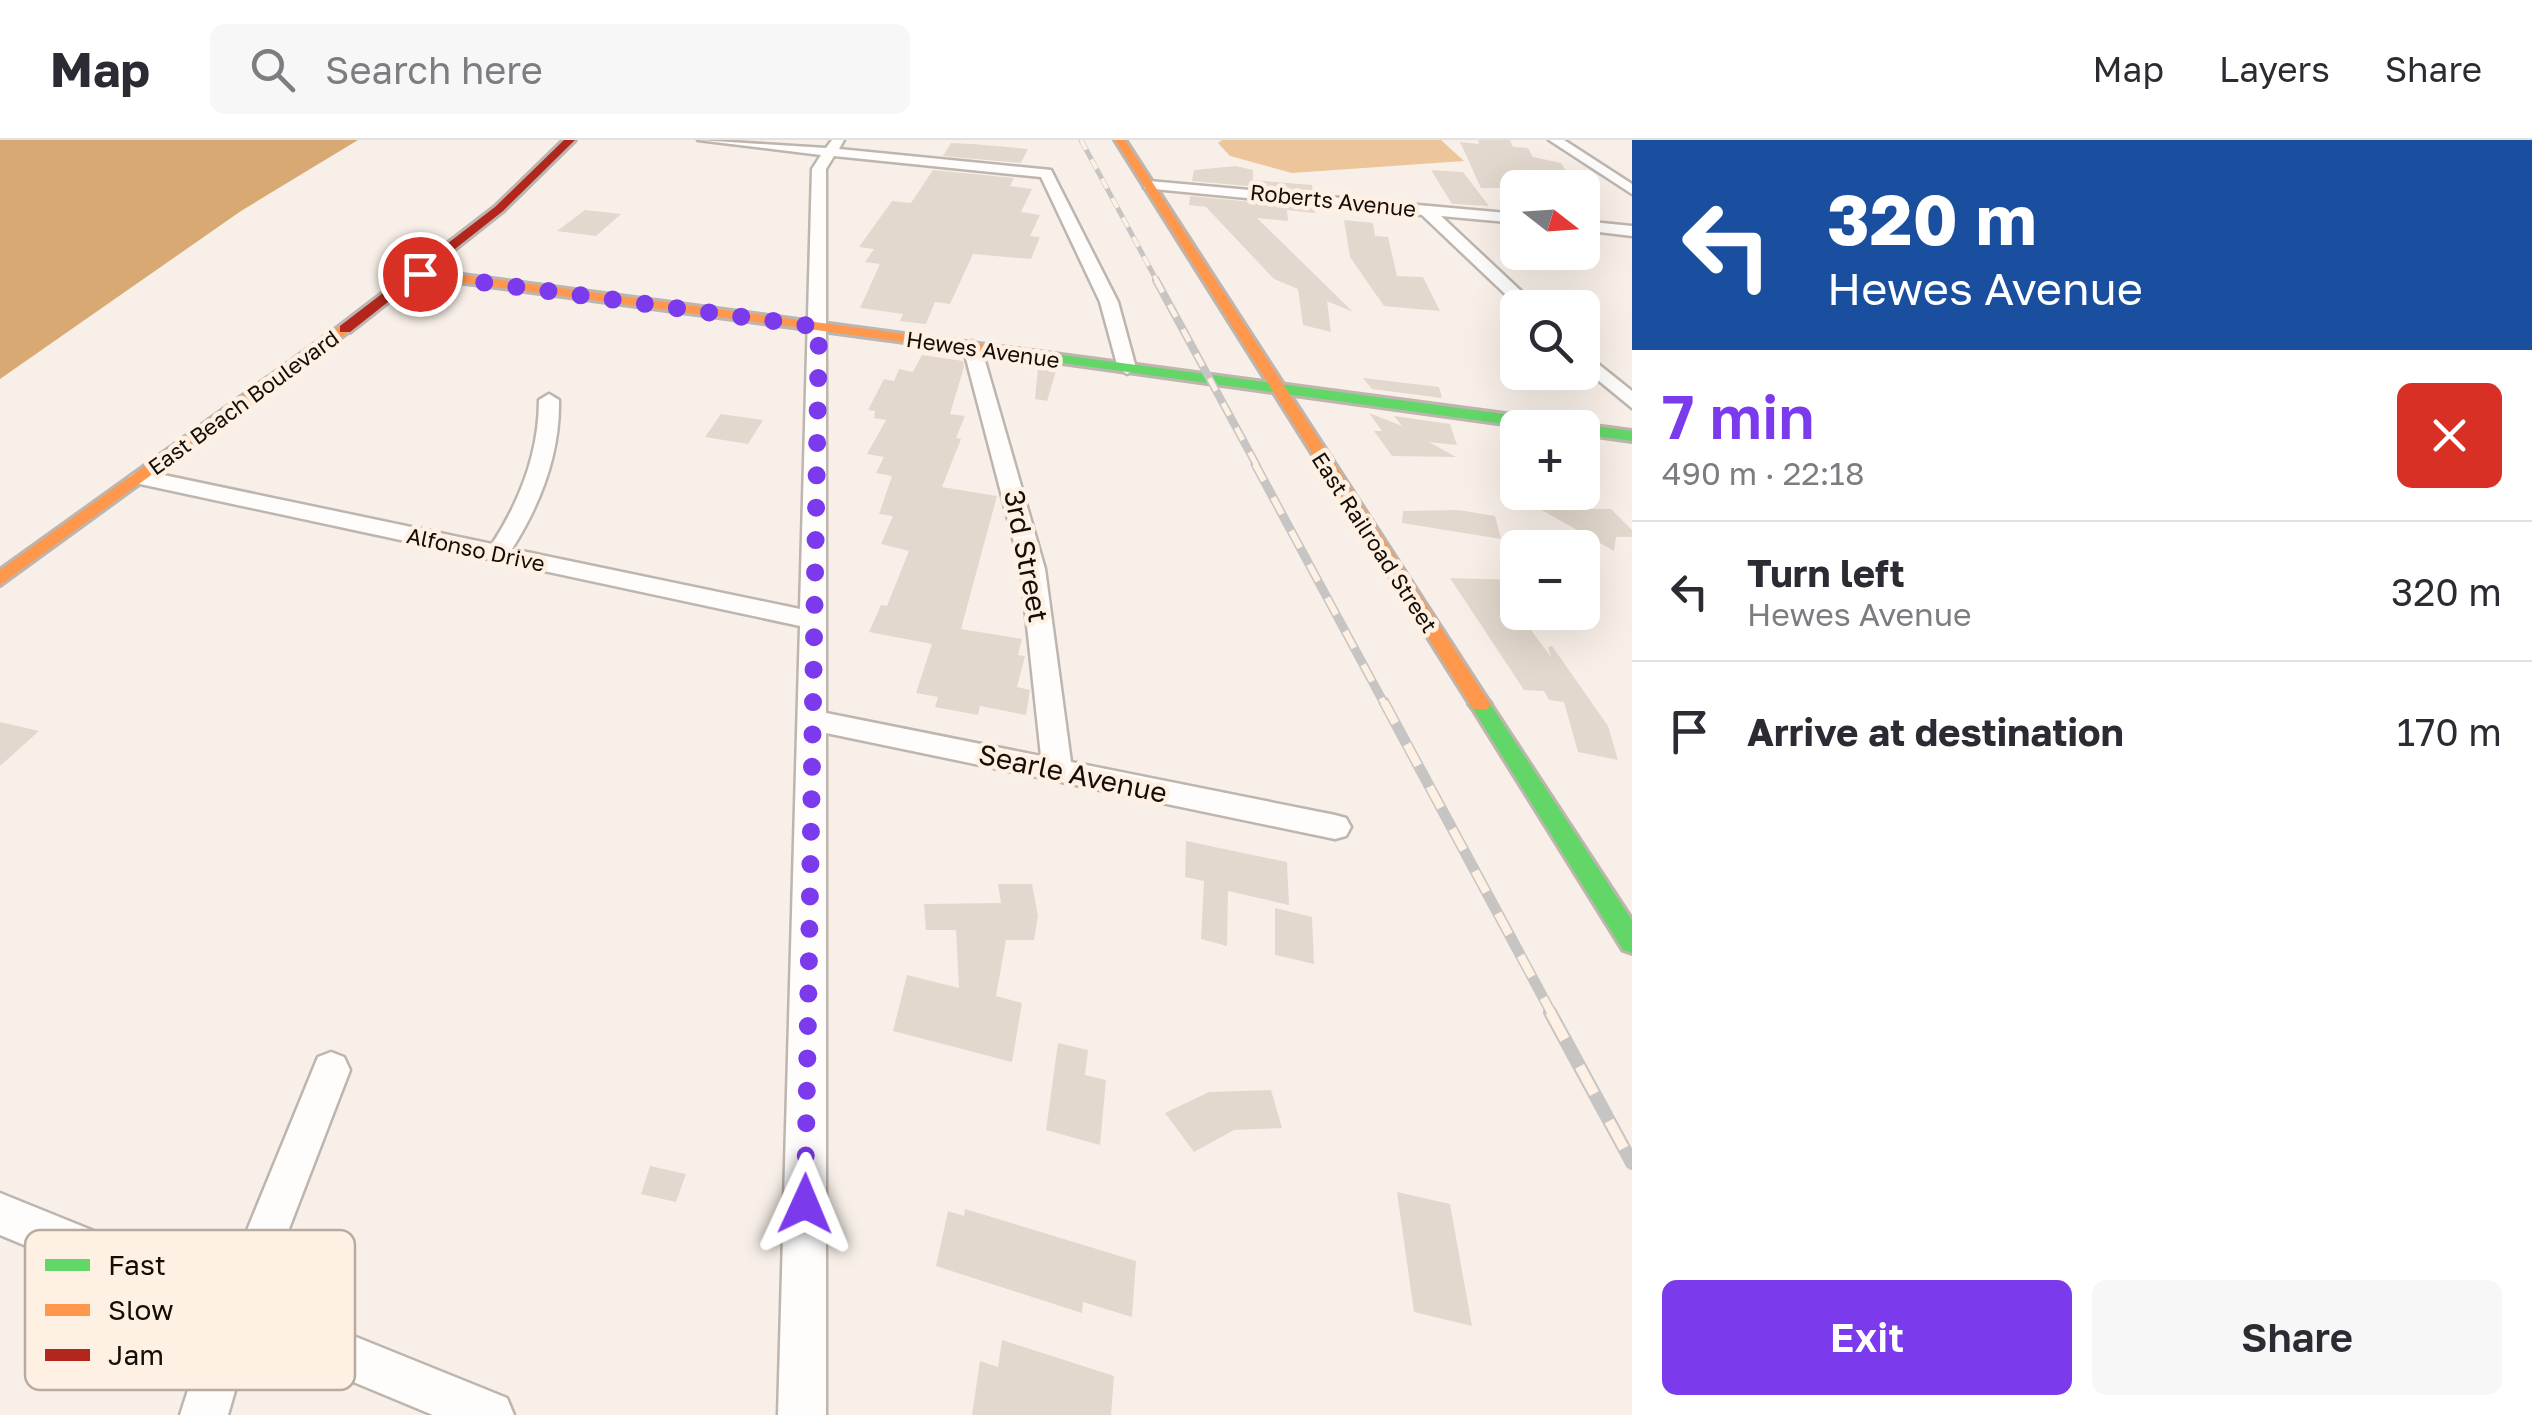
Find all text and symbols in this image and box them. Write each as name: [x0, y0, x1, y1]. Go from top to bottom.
search box: [210, 24, 910, 114]
text: Map: [50, 40, 150, 98]
icon: search: [245, 42, 300, 97]
text: Search here: [325, 47, 543, 92]
text: Map: [2093, 48, 2164, 90]
text: Layers: [2219, 48, 2330, 90]
text: Share: [2385, 48, 2482, 90]
north arrow: [1500, 170, 1600, 270]
map controls: [1500, 170, 1600, 630]
text: 320 m: [1827, 176, 2037, 260]
street label: Roberts Avenue: [1249, 178, 1417, 222]
icon: left: [1662, 180, 1792, 310]
pin: [378, 232, 463, 317]
icon: arrive: [393, 247, 448, 302]
text: Hewes Avenue: [1827, 261, 2143, 315]
button: search: [1500, 290, 1600, 390]
street label: East Beach Boulevard: [142, 324, 344, 480]
street label: Hewes Avenue: [905, 325, 1061, 373]
text: 7 min: [1662, 380, 1814, 452]
button: close: [2397, 383, 2502, 488]
button: +: [1500, 410, 1600, 510]
street label: East Railroad Street: [1307, 447, 1443, 637]
text: 490 m · 22:18: [1662, 454, 1864, 492]
street label: 3rd Street: [998, 487, 1056, 625]
street label: Alfonso Drive: [405, 521, 547, 577]
button: −: [1500, 530, 1600, 630]
text: Turn left: [1747, 550, 1905, 595]
icon: left: [1662, 564, 1717, 619]
text: 320 m: [2391, 569, 2502, 614]
text: Hewes Avenue: [1747, 595, 1972, 633]
icon: arrive: [1662, 704, 1717, 759]
text: Arrive at destination: [1747, 709, 2124, 754]
text: 170 m: [2397, 709, 2502, 754]
street label: Searle Avenue: [976, 737, 1170, 809]
position arrow: [753, 1152, 857, 1256]
legend: [25, 1230, 355, 1390]
text: Fast: [108, 1248, 166, 1281]
button: Exit: [1662, 1280, 2072, 1395]
button: Share: [2092, 1280, 2502, 1395]
text: Slow: [108, 1293, 174, 1326]
text: Jam: [108, 1338, 164, 1371]

